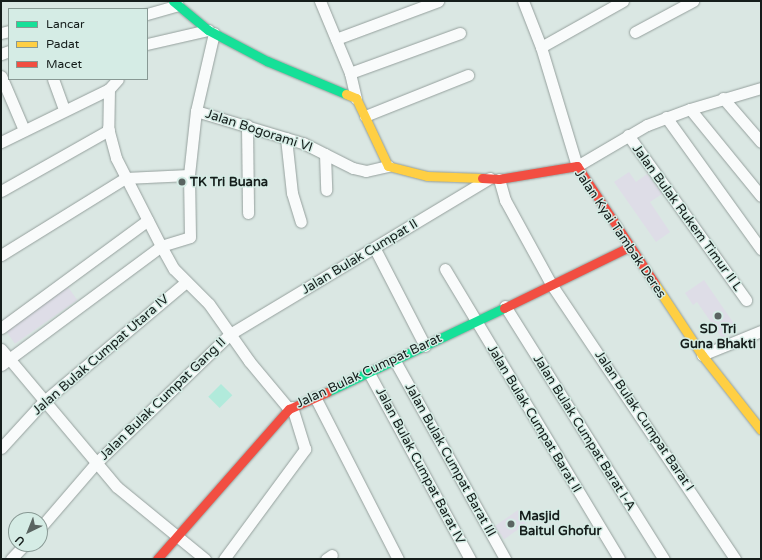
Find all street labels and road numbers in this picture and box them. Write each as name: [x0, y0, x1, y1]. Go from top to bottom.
street label: Jalan Bogorami VI: [203, 106, 315, 156]
street label: Jalan Bulak Rukem Timur II L: [629, 142, 745, 294]
street label: Jalan Kyai Tambak Deres: [571, 167, 669, 301]
street label: Jalan Bulak Cumpat II: [299, 216, 421, 298]
street label: Jalan Bulak Cumpat Utara IV: [30, 291, 172, 419]
street label: Jalan Bulak Cumpat Barat: [294, 330, 444, 412]
street label: Jalan Bulak Cumpat Gang II: [97, 335, 229, 463]
street label: Jalan Bulak Cumpat Barat II: [484, 342, 584, 496]
street label: Jalan Bulak Cumpat Barat I: [591, 348, 697, 494]
street label: Jalan Bulak Cumpat Barat I-A: [529, 352, 639, 514]
street label: Jalan Bulak Cumpat Barat III: [401, 380, 499, 540]
street label: Jalan Bulak Cumpat Barat IV: [372, 385, 468, 547]

